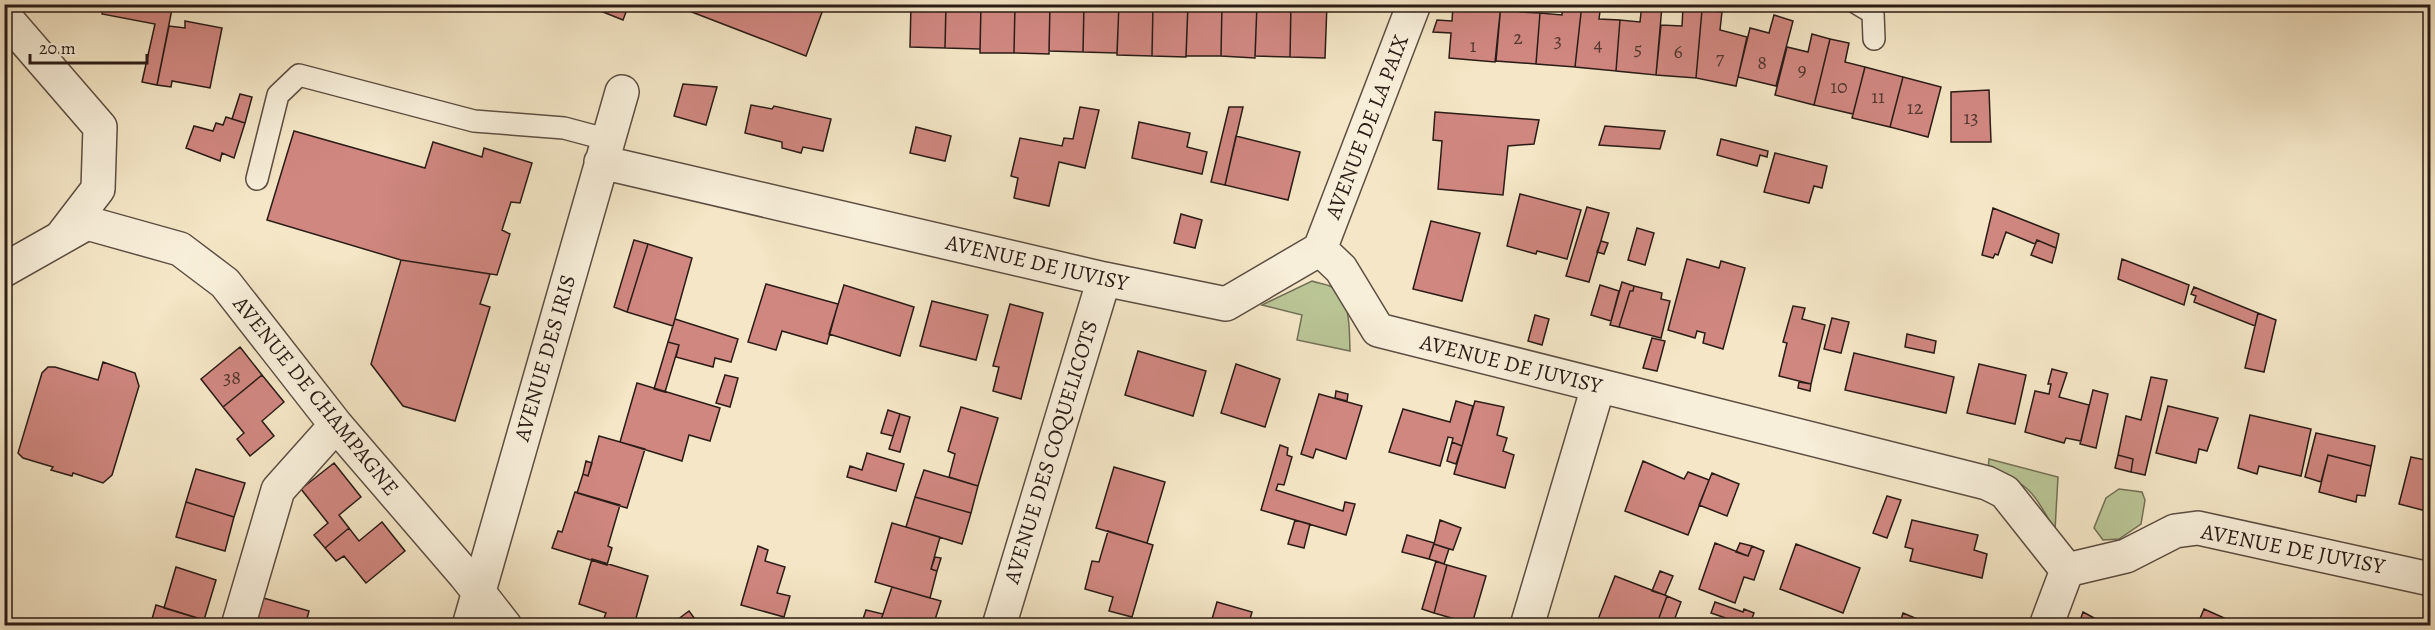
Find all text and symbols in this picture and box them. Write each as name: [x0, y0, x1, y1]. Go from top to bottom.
house number: 2: [1513, 24, 1523, 51]
scale bar: [30, 27, 147, 65]
house number: 3: [1554, 27, 1562, 54]
street label: AVENUE DE LA PAIX: [1318, 30, 1416, 224]
house number: 4: [1593, 31, 1603, 58]
house number: 1: [1470, 32, 1477, 59]
house number: 5: [1634, 35, 1642, 62]
text: 20 m: [39, 36, 76, 60]
house number: 6: [1673, 38, 1683, 65]
house number: 7: [1716, 44, 1725, 71]
house number: 8: [1757, 49, 1767, 76]
house number: 9: [1797, 56, 1807, 83]
house number: 10: [1830, 73, 1848, 100]
house number: 11: [1871, 83, 1885, 110]
house number: 12: [1907, 94, 1924, 121]
house number: 13: [1963, 104, 1979, 131]
street label: AVENUE DE JUVISY: [942, 227, 1132, 299]
street label: AVENUE DES IRIS: [507, 271, 583, 446]
street label: AVENUE DE CHAMPAGNE: [225, 289, 406, 502]
street label: AVENUE DES COQUELICOTS: [996, 317, 1105, 588]
street label: AVENUE DE JUVISY: [1416, 327, 1606, 401]
house number: 38: [223, 364, 241, 391]
street label: AVENUE DE JUVISY: [2198, 516, 2388, 582]

